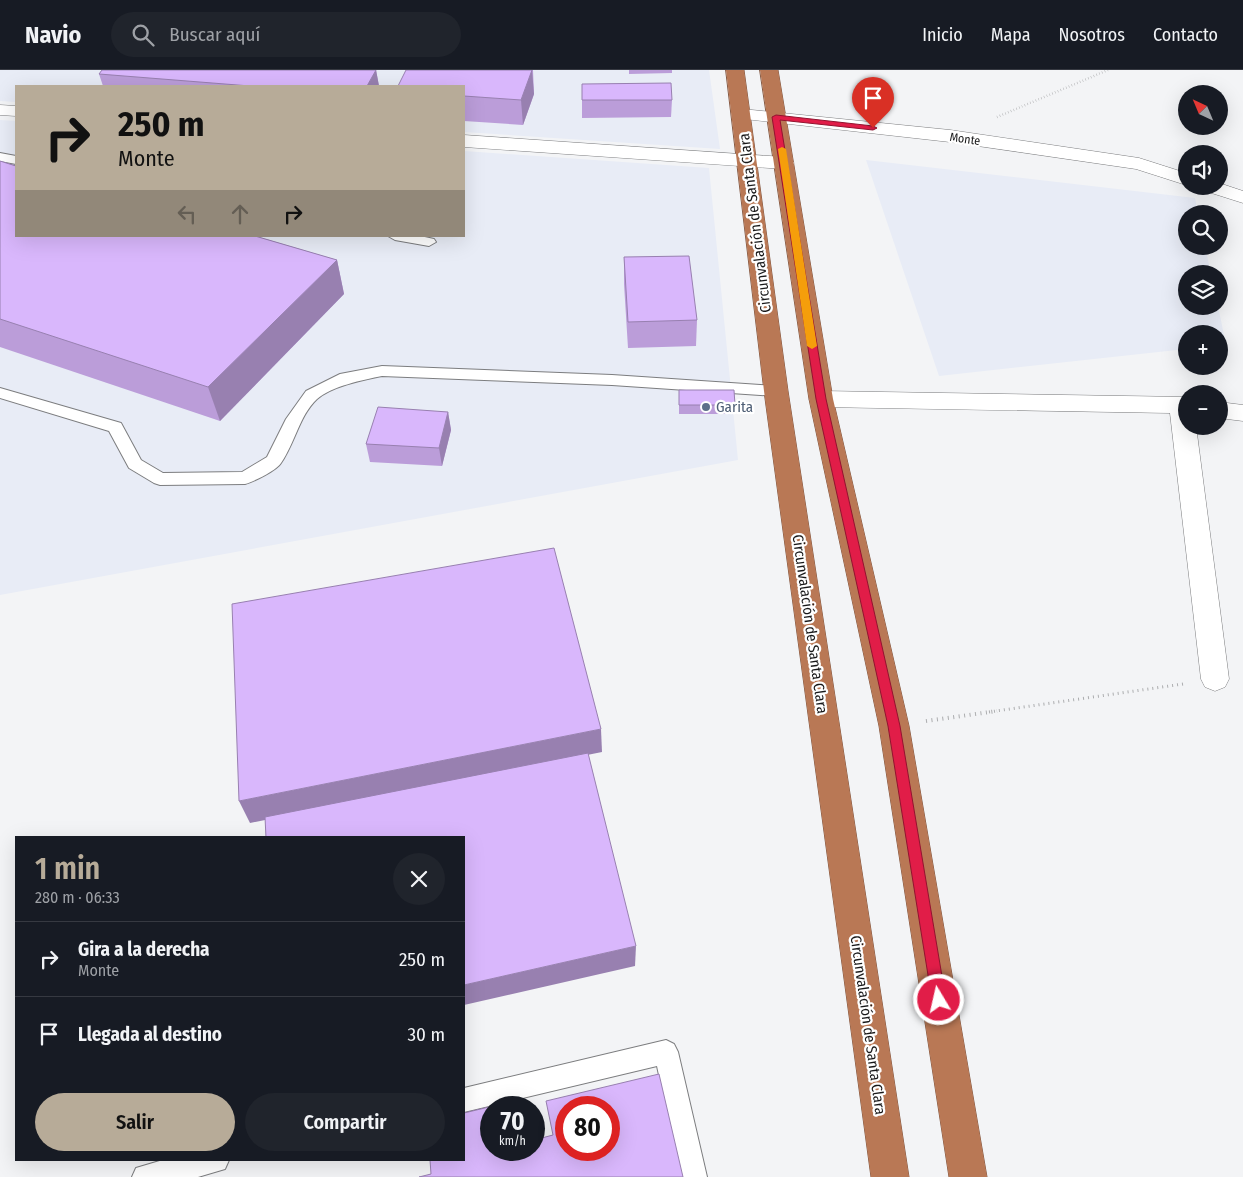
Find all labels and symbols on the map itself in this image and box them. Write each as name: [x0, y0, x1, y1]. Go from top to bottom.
pin: [852, 77, 894, 128]
north arrow: [1178, 85, 1228, 135]
street label: Monte: [949, 130, 981, 148]
street label: Circunvalación de Santa Clara: [735, 132, 775, 314]
place label: Garita: [716, 398, 753, 416]
marker: Garita: [700, 401, 712, 413]
street label: Circunvalación de Santa Clara: [789, 533, 831, 715]
street label: Circunvalación de Santa Clara: [847, 934, 889, 1116]
position arrow: [912, 973, 964, 1025]
speed limit sign: 80: [555, 1096, 620, 1161]

